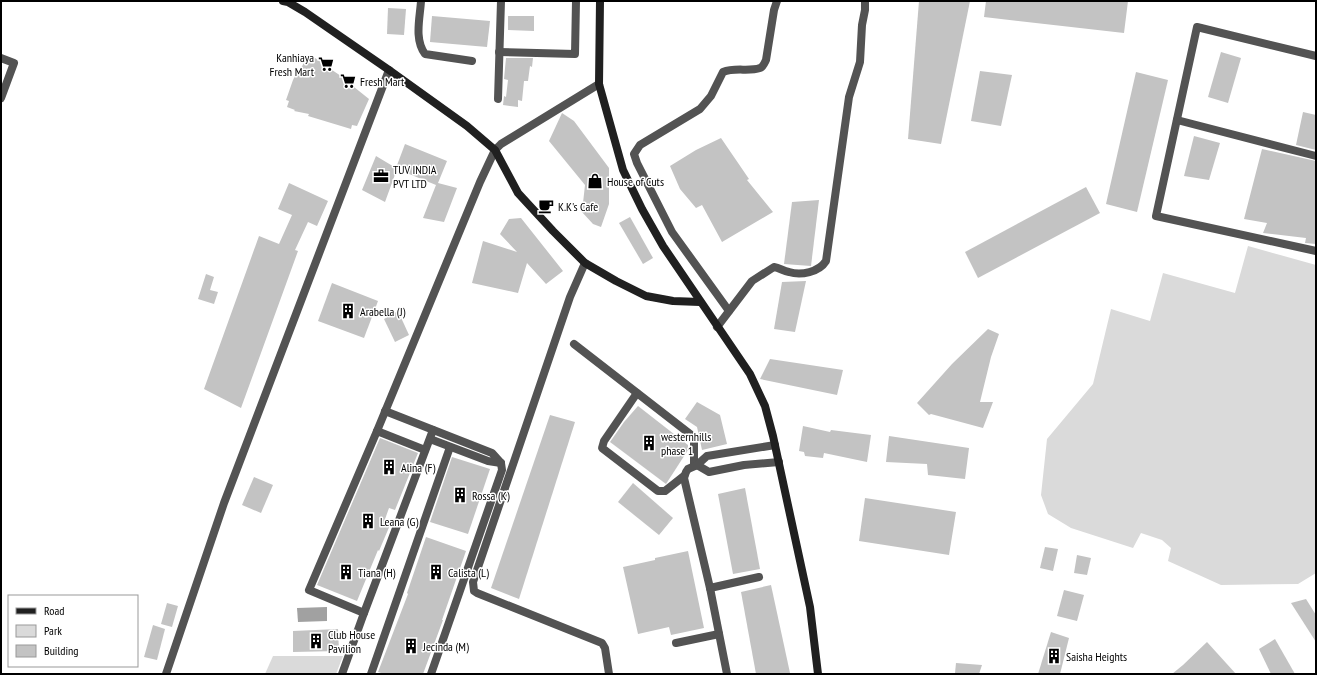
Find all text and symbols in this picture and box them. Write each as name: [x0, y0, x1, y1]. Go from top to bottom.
place label: Kanhiaya Fresh Mart: [270, 50, 315, 79]
supermarket icon: Kanhiaya Fresh Mart: [317, 55, 335, 73]
supermarket icon: Fresh Mart: [339, 72, 357, 90]
place label: Fresh Mart: [360, 74, 405, 89]
place label: TUV INDIA PVT LTD: [393, 162, 437, 191]
office icon: TUV INDIA PVT LTD: [372, 167, 390, 185]
shop icon: House of Cuts: [586, 172, 604, 190]
place label: House of Cuts: [607, 174, 664, 189]
cafe icon: K.K's Cafe: [537, 197, 555, 215]
place label: K.K's Cafe: [558, 199, 598, 214]
building icon: Arabella (J): [339, 302, 357, 320]
place label: Arabella (J): [360, 304, 406, 319]
place label: westernhills phase 1: [661, 429, 711, 458]
building icon: westernhills phase 1: [640, 434, 658, 452]
building icon: Alina (F): [380, 458, 398, 476]
place label: Alina (F): [401, 460, 435, 475]
building icon: Rossa (K): [451, 486, 469, 504]
place label: Rossa (K): [472, 488, 510, 503]
building icon: Leana (G): [359, 512, 377, 530]
place label: Leana (G): [380, 514, 419, 529]
building icon: Tiana (H): [337, 563, 355, 581]
building icon: Calista (L): [427, 563, 445, 581]
place label: Tiana (H): [358, 565, 396, 580]
place label: Calista (L): [448, 565, 489, 580]
legend: [8, 595, 138, 667]
text: Road: [44, 603, 64, 618]
text: Park: [44, 623, 62, 638]
place label: Club House Pavilion: [328, 627, 375, 656]
building icon: Club House Pavilion: [307, 632, 325, 650]
building icon: Jecinda (M): [402, 637, 420, 655]
place label: Jecinda (M): [422, 639, 469, 654]
text: Building: [44, 643, 79, 658]
building icon: Saisha Heights: [1045, 647, 1063, 665]
place label: Saisha Heights: [1066, 649, 1127, 664]

